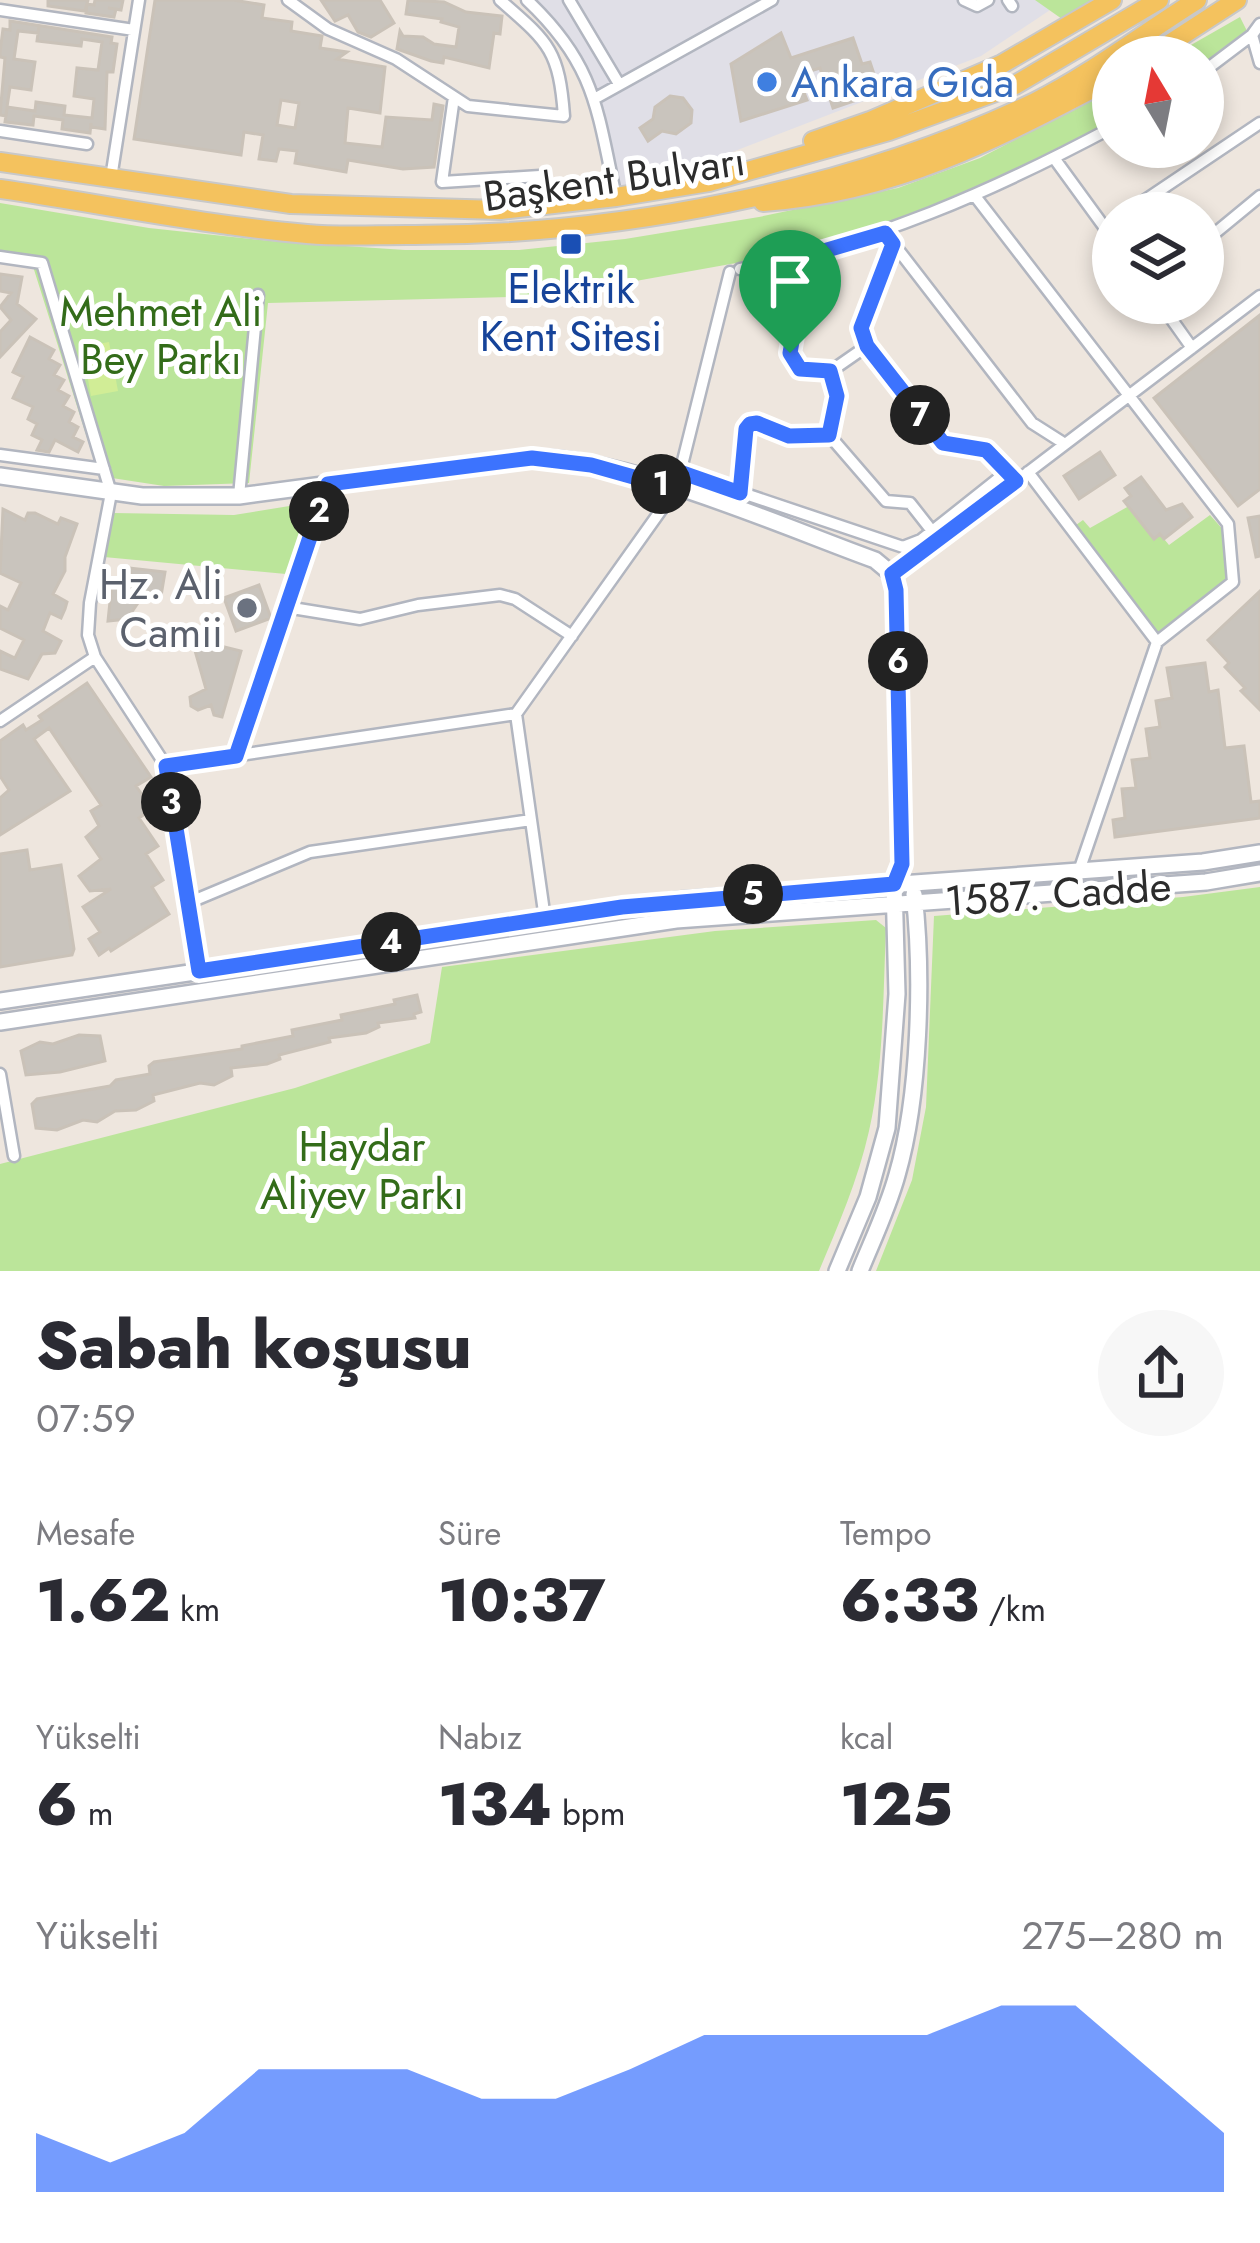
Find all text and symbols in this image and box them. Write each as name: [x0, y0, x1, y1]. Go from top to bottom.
north arrow: [1092, 36, 1224, 168]
map controls: [1092, 36, 1224, 324]
place label: Ankara Gıda: [791, 52, 1014, 113]
marker: Ankara Gıda: [754, 69, 780, 95]
street label: Başkent Bulvarı: [479, 130, 749, 227]
button: layers: [1092, 192, 1224, 324]
pin: [739, 230, 841, 353]
marker: Elektrik Kent Sitesi: [558, 231, 584, 257]
icon: arrive: [757, 248, 823, 314]
place label: Elektrik Kent Sitesi: [480, 258, 662, 367]
park label: Mehmet Ali Bey Parkı: [59, 281, 263, 390]
pin: 7: [890, 385, 950, 445]
text: 7: [910, 391, 930, 438]
pin: 1: [631, 454, 691, 514]
text: 1: [653, 460, 669, 507]
pin: 2: [289, 481, 349, 541]
text: 2: [308, 487, 330, 534]
place label: Hz. Ali Camii: [99, 554, 223, 663]
marker: Hz. Ali Camii: [234, 595, 260, 621]
pin: 6: [868, 631, 928, 691]
text: 6: [887, 637, 909, 684]
pin: 3: [141, 772, 201, 832]
text: 3: [161, 778, 181, 825]
street label: 1587. Cadde: [943, 855, 1173, 932]
pin: 5: [723, 864, 783, 924]
text: 5: [742, 870, 764, 917]
pin: 4: [361, 912, 421, 972]
text: 4: [379, 918, 403, 965]
park label: Haydar Aliyev Parkı: [260, 1116, 464, 1225]
text: Sabah koşusu: [36, 1297, 472, 1393]
button: share: [1098, 1310, 1224, 1436]
text: 07:59: [36, 1390, 136, 1447]
text: Mesafe: [36, 1510, 135, 1557]
text: Süre: [438, 1510, 501, 1557]
text: Tempo: [840, 1510, 932, 1557]
text: 1.62: [36, 1557, 170, 1644]
text: 10:37: [438, 1557, 605, 1644]
text: 6:33: [840, 1557, 979, 1644]
text: km: [170, 1586, 220, 1633]
text: /km: [979, 1586, 1046, 1633]
text: Yükselti: [36, 1714, 141, 1761]
text: Nabız: [438, 1714, 522, 1761]
text: kcal: [840, 1714, 893, 1761]
text: 6: [36, 1761, 78, 1848]
text: 134: [438, 1761, 552, 1848]
text: 125: [840, 1761, 953, 1848]
text: m: [78, 1790, 113, 1837]
text: bpm: [552, 1790, 625, 1837]
text: Yükselti: [36, 1907, 160, 1964]
text: 275–280 m: [1021, 1907, 1224, 1964]

